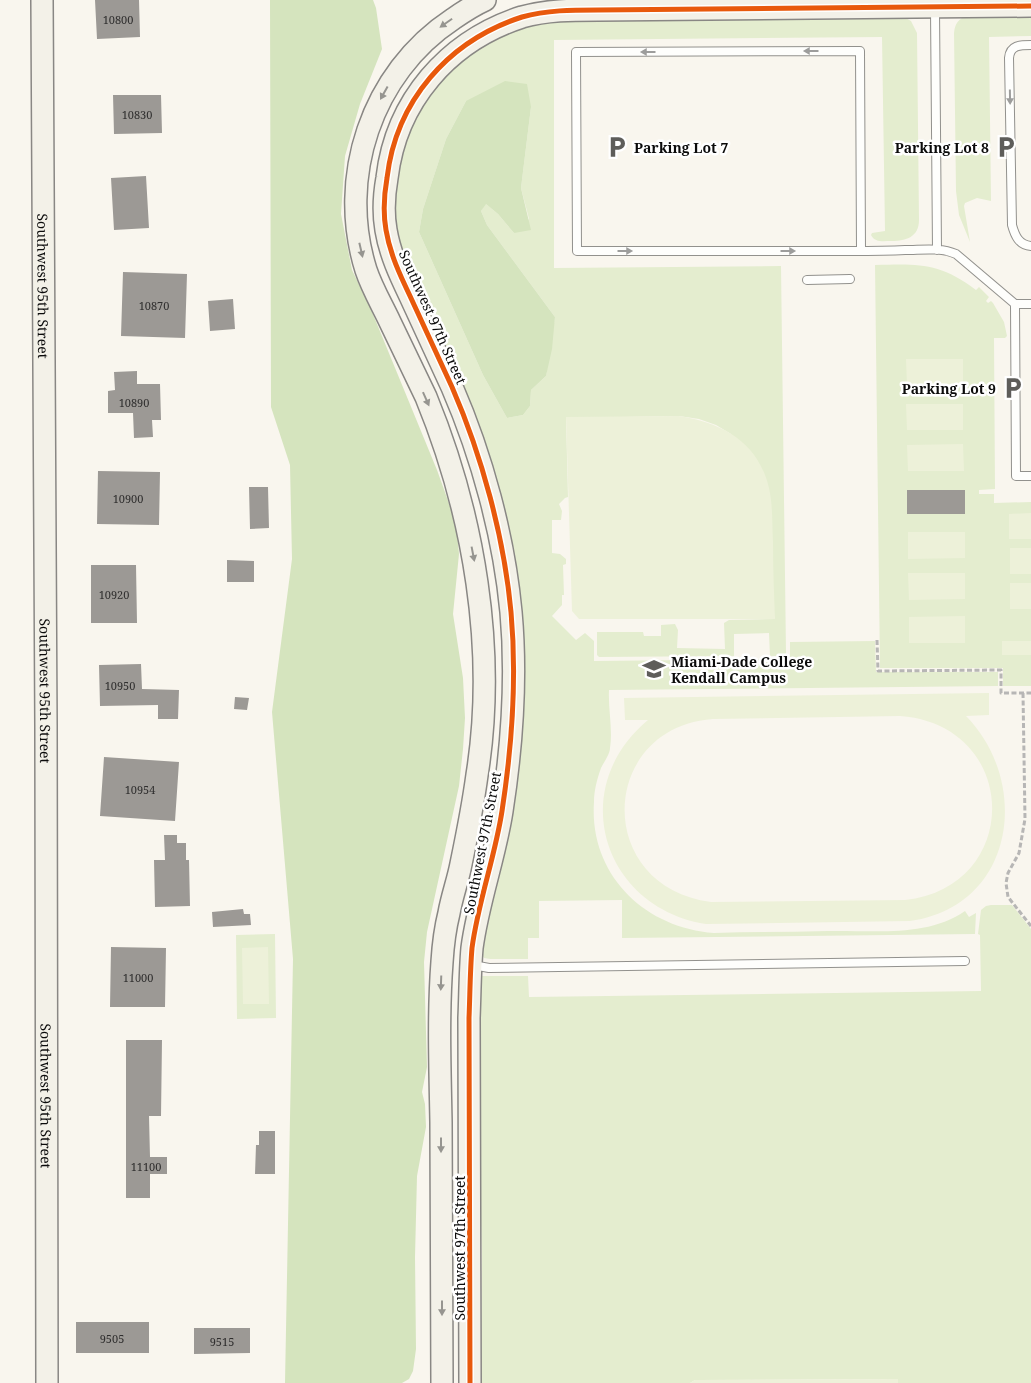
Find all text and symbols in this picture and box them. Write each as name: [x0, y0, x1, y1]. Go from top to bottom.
house number: 10800: [103, 12, 133, 27]
one-way arrow: [439, 18, 453, 28]
one-way arrow: [803, 47, 819, 55]
one-way arrow: [640, 48, 656, 56]
one-way arrow: [380, 86, 389, 100]
one-way arrow: [1006, 89, 1014, 105]
house number: 10830: [122, 107, 152, 122]
parking icon: Parking Lot 7: [604, 134, 630, 160]
parking icon: Parking Lot 8: [993, 134, 1019, 160]
place label: Parking Lot 7: [634, 138, 728, 157]
place label: Parking Lot 8: [895, 138, 989, 157]
street label: Southwest 95th Street: [34, 213, 53, 359]
one-way arrow: [357, 243, 365, 258]
street label: Southwest 97th Street: [395, 247, 471, 387]
one-way arrow: [618, 247, 634, 255]
one-way arrow: [780, 247, 796, 255]
house number: 10870: [139, 298, 169, 313]
parking icon: Parking Lot 9: [1000, 375, 1026, 401]
place label: Parking Lot 9: [902, 379, 996, 398]
one-way arrow: [423, 392, 431, 406]
house number: 10890: [119, 395, 149, 410]
house number: 10900: [113, 491, 143, 506]
one-way arrow: [469, 547, 477, 563]
house number: 10920: [99, 587, 129, 602]
street label: Southwest 95th Street: [36, 618, 56, 764]
place label: Miami-Dade College Kendall Campus: [671, 652, 812, 687]
school or university icon: Miami-Dade College Kendall Campus: [641, 656, 667, 682]
house number: 10950: [105, 678, 135, 693]
street label: Southwest 97th Street: [459, 770, 505, 916]
house number: 10954: [125, 782, 155, 797]
house number: 11000: [123, 970, 153, 985]
one-way arrow: [436, 975, 444, 991]
street label: Southwest 95th Street: [37, 1023, 56, 1169]
one-way arrow: [437, 1137, 445, 1153]
house number: 11100: [131, 1159, 161, 1174]
street label: Southwest 97th Street: [450, 1175, 469, 1321]
one-way arrow: [438, 1300, 446, 1316]
house number: 9505: [100, 1331, 124, 1346]
house number: 9515: [210, 1334, 234, 1349]

